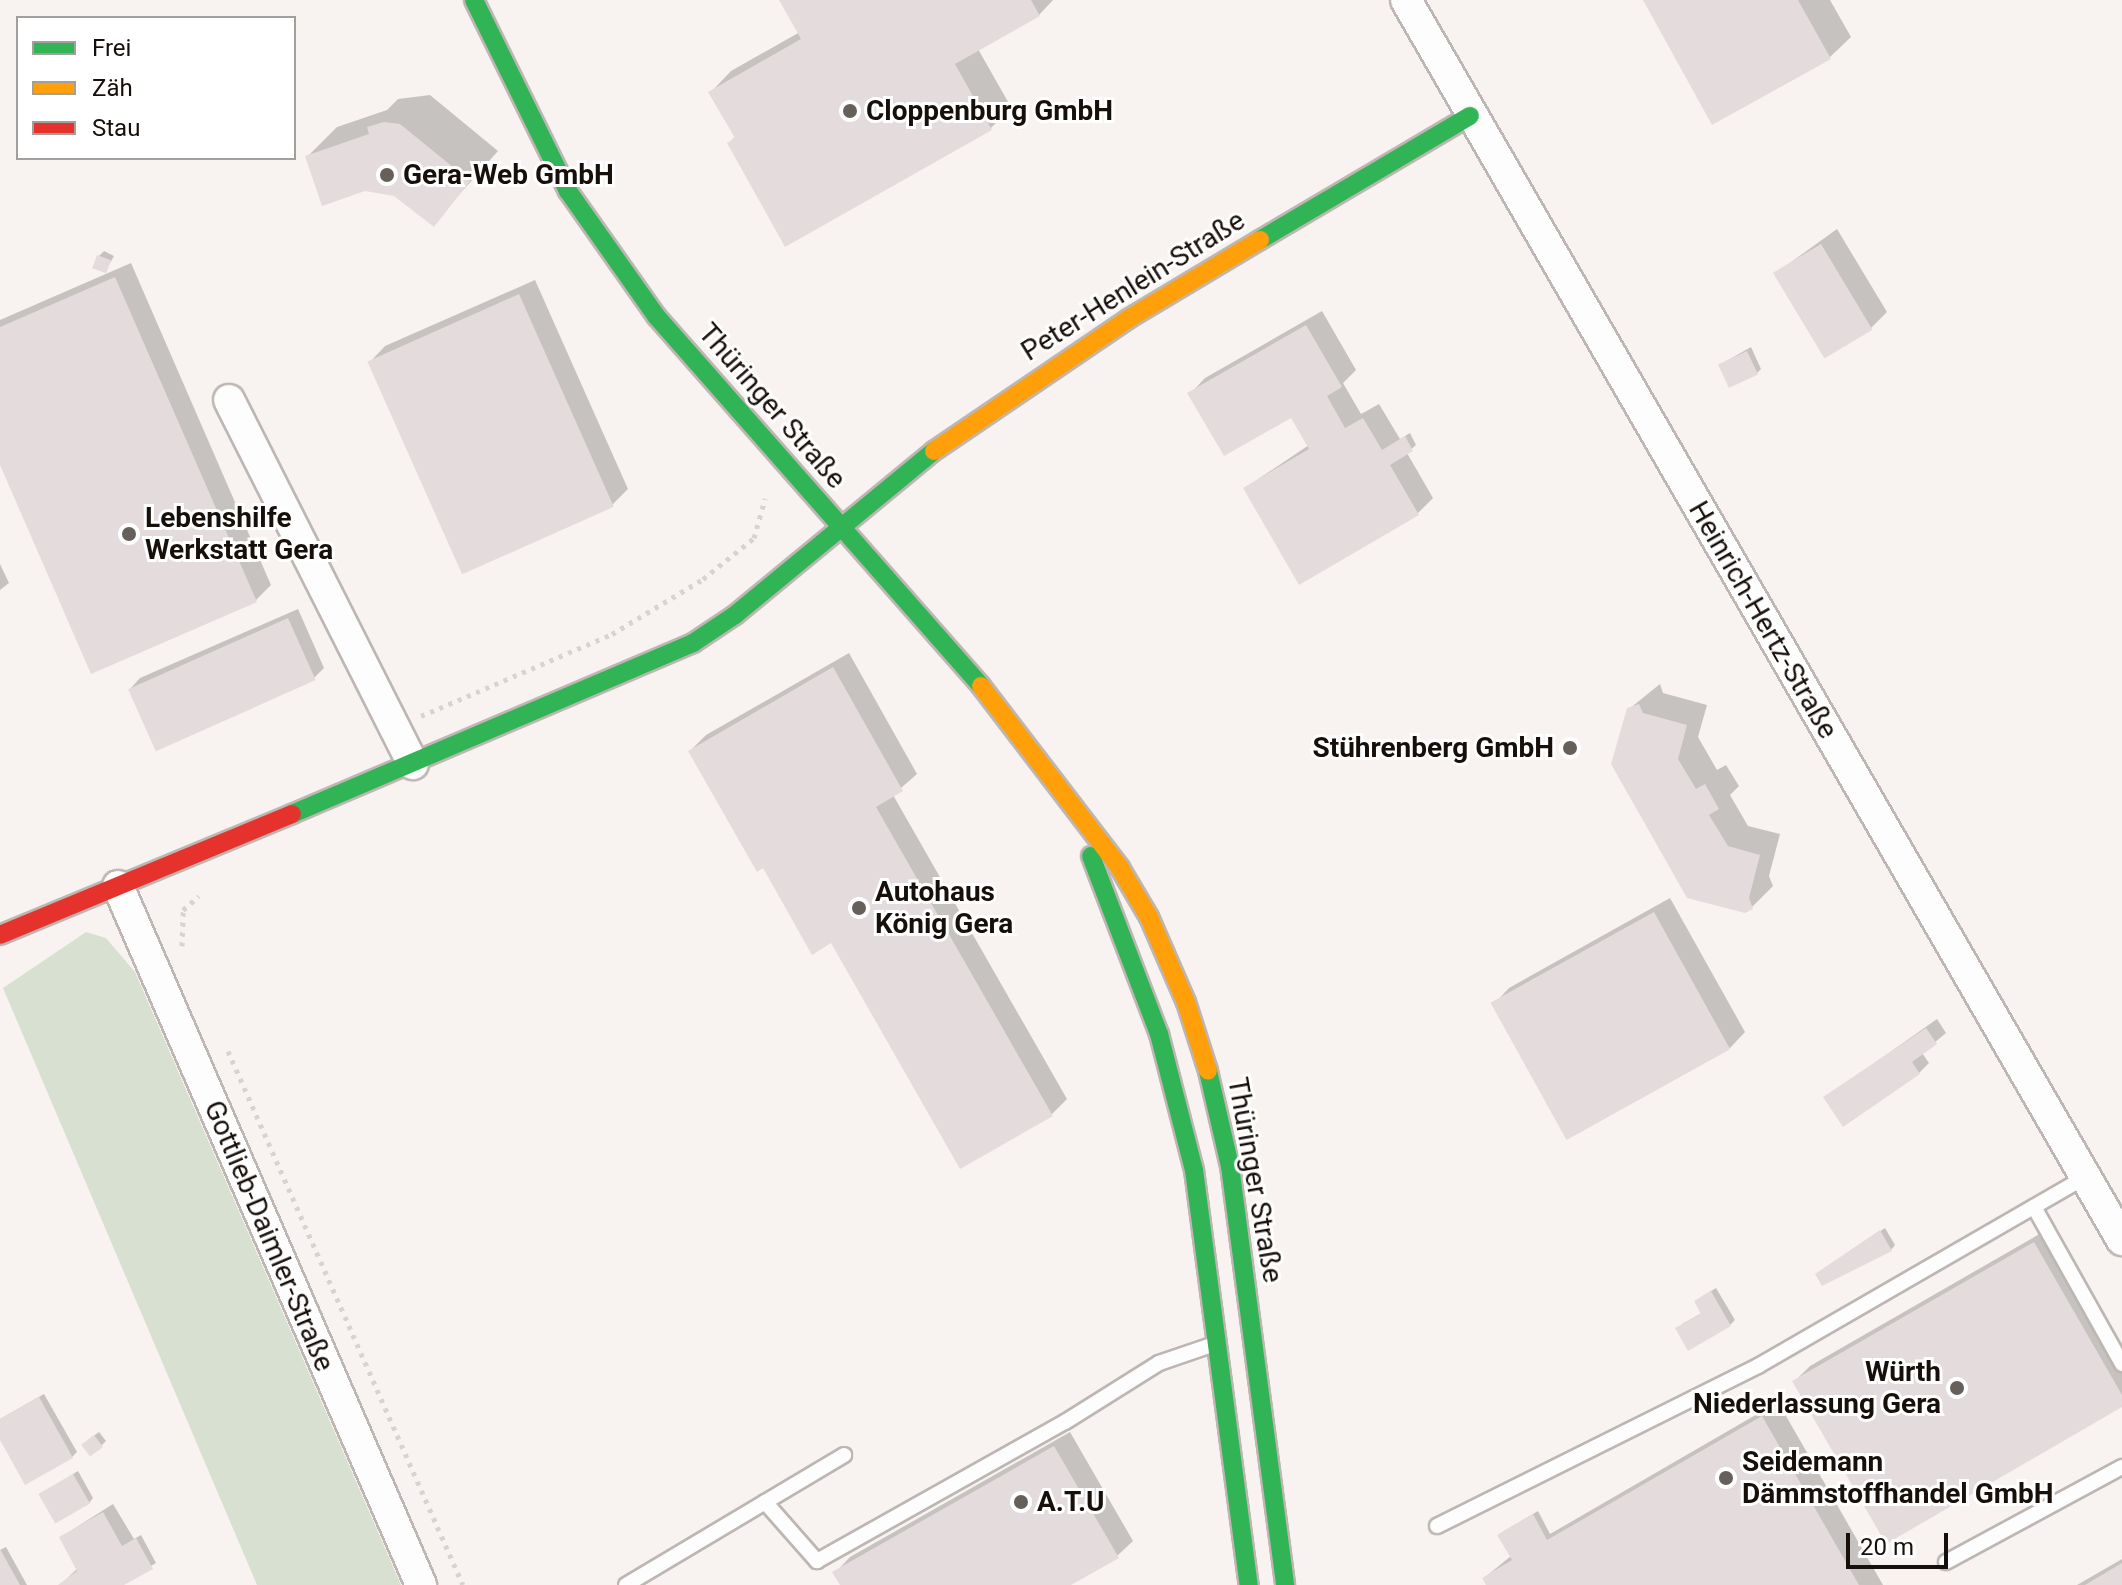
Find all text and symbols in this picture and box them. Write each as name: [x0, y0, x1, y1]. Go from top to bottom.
legend: [16, 16, 296, 160]
text: Frei: [92, 34, 131, 62]
text: Zäh: [92, 74, 133, 102]
place label: Cloppenburg GmbH: [866, 94, 1113, 128]
marker: Cloppenburg GmbH: [841, 102, 859, 120]
text: Stau: [92, 114, 140, 142]
place label: Gera-Web GmbH: [403, 158, 614, 192]
marker: Gera-Web GmbH: [378, 166, 396, 184]
street label: Peter-Henlein-Straße: [1015, 204, 1251, 368]
street label: Thüringer Straße: [691, 317, 853, 495]
street label: Heinrich-Hertz-Straße: [1681, 495, 1845, 745]
place label: Lebenshilfe Werkstatt Gera: [145, 501, 333, 567]
marker: Lebenshilfe Werkstatt Gera: [120, 525, 138, 543]
place label: Stührenberg GmbH: [1312, 731, 1554, 765]
marker: Stührenberg GmbH: [1561, 739, 1579, 757]
place label: Autohaus König Gera: [875, 875, 1013, 941]
marker: Autohaus König Gera: [850, 899, 868, 917]
street label: Thüringer Straße: [1220, 1075, 1290, 1285]
street label: Gottlieb-Daimler-Straße: [197, 1096, 341, 1376]
place label: Würth Niederlassung Gera: [1693, 1355, 1941, 1421]
marker: Würth Niederlassung Gera: [1948, 1379, 1966, 1397]
place label: Seidemann Dämmstoffhandel GmbH: [1742, 1445, 2054, 1511]
marker: Seidemann Dämmstoffhandel GmbH: [1717, 1469, 1735, 1487]
place label: A.T.U: [1037, 1485, 1105, 1519]
marker: A.T.U: [1012, 1493, 1030, 1511]
scale bar: [1850, 1517, 1952, 1567]
text: 20 m: [1860, 1533, 1914, 1561]

